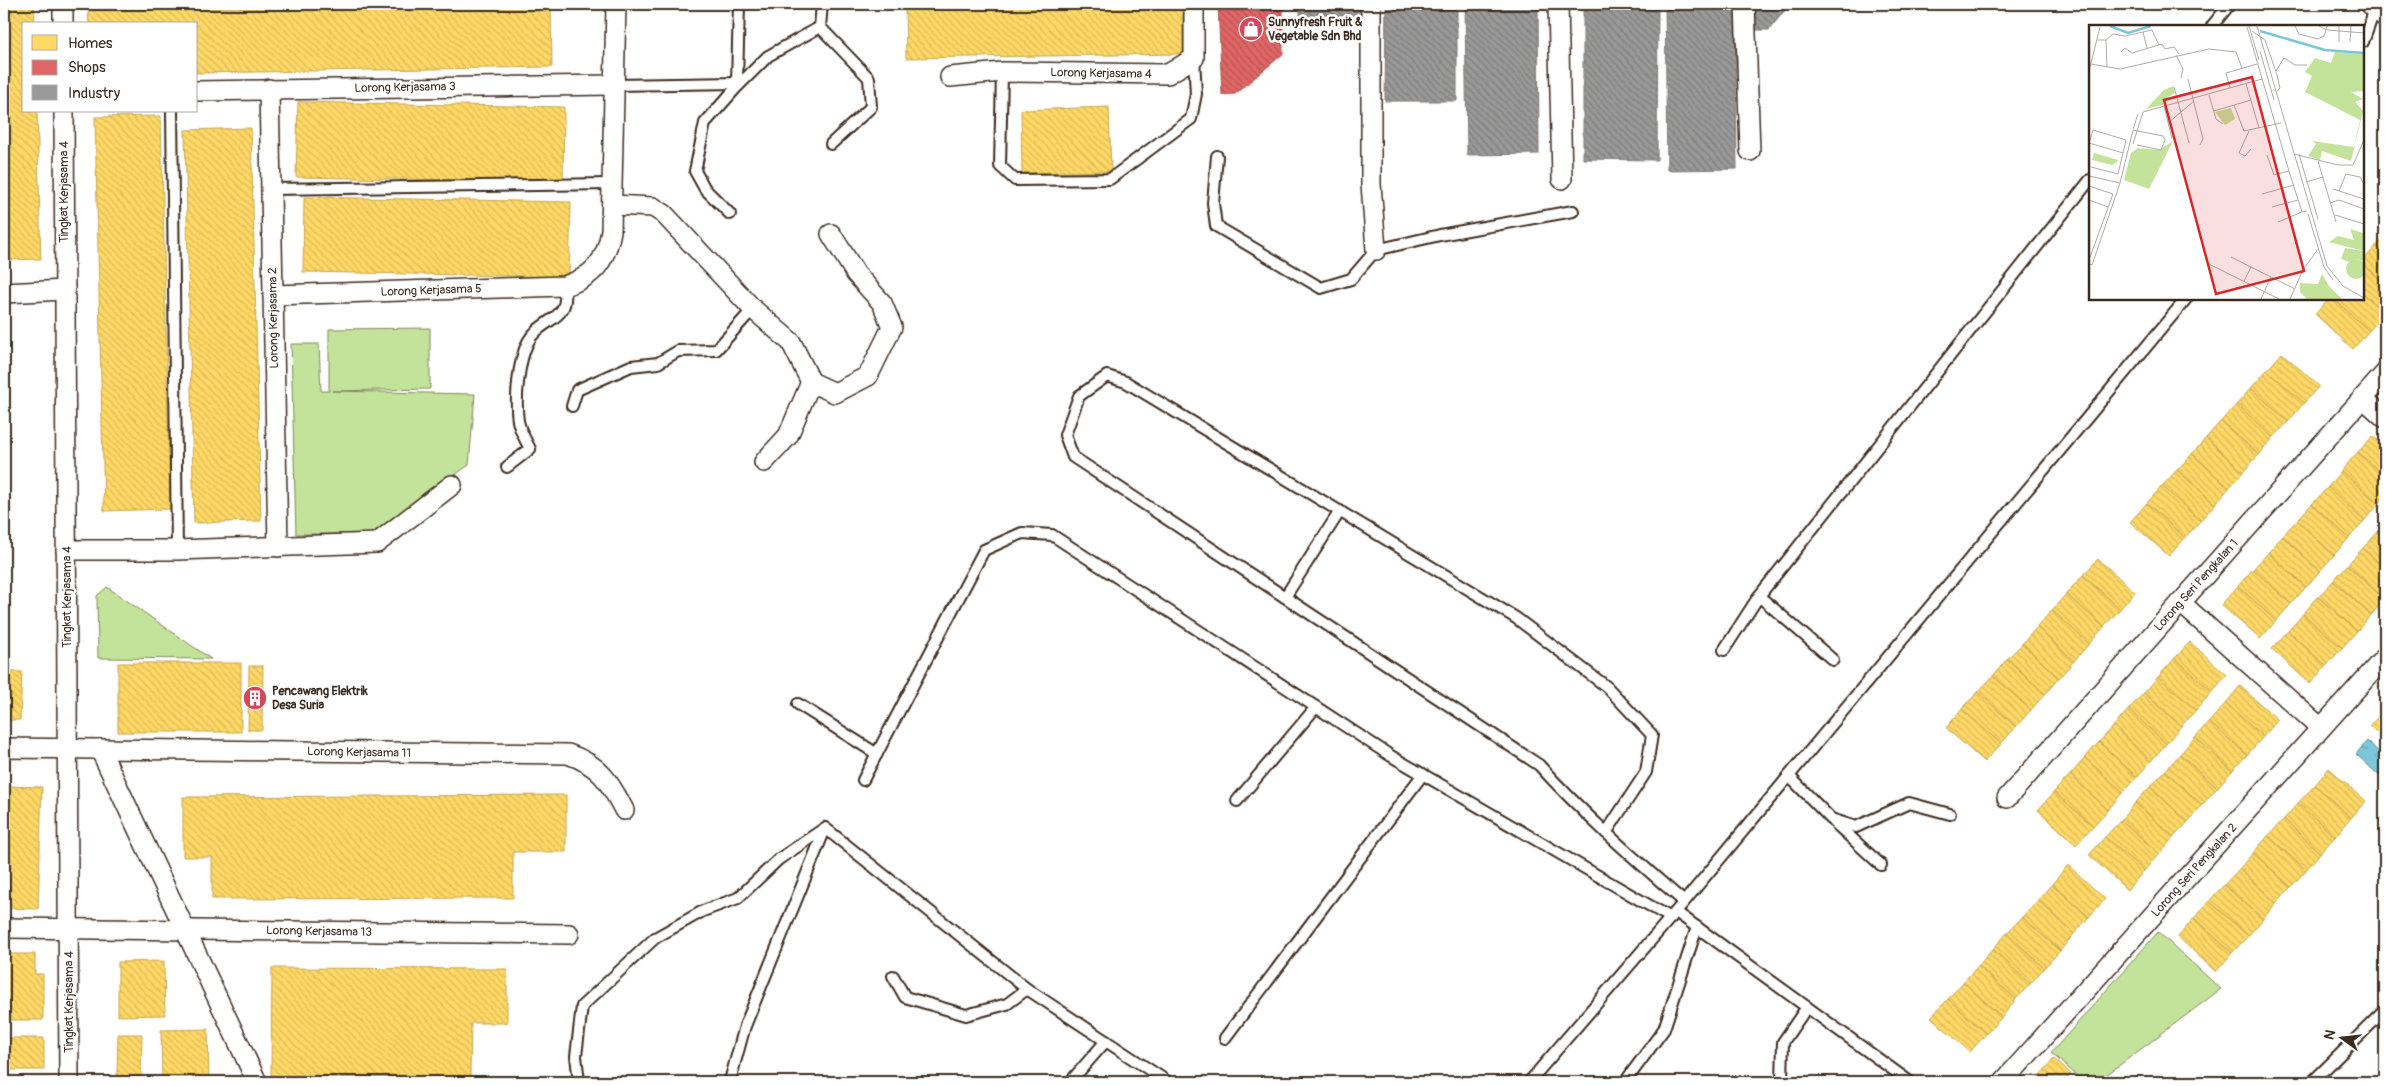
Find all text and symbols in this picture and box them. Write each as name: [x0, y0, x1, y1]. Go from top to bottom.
place label: Sunnyfresh Fruit & Vegetable Sdn Bhd: [1268, 15, 1363, 44]
shop icon: Sunnyfresh Fruit & Vegetable Sdn Bhd: [1238, 16, 1264, 42]
legend: [22, 22, 198, 112]
inset map: [2089, 25, 2364, 300]
text: Homes: [68, 34, 113, 53]
text: Shops: [68, 58, 106, 77]
street label: Lorong Kerjasama 4: [1050, 65, 1152, 82]
street label: Lorong Kerjasama 3: [354, 79, 456, 96]
text: Industry: [68, 84, 121, 103]
street label: Tingkat Kerjasama 4: [57, 141, 72, 243]
street label: Lorong Kerjasama 2: [265, 267, 282, 369]
street label: Lorong Kerjasama 5: [380, 281, 482, 300]
street label: Lorong Seri Pengkalan 1: [2151, 536, 2242, 635]
street label: Tingkat Kerjasama 4: [60, 546, 75, 648]
place label: Pencawang Elektrik Desa Suria: [272, 684, 369, 713]
building icon: Pencawang Elektrik Desa Suria: [242, 685, 268, 711]
street label: Lorong Kerjasama 11: [307, 744, 411, 761]
street label: Lorong Seri Pengkalan 2: [2148, 820, 2241, 920]
street label: Lorong Kerjasama 13: [266, 923, 372, 940]
street label: Tingkat Kerjasama 4: [62, 951, 77, 1053]
north arrow: [2316, 1014, 2366, 1064]
text: N: [2320, 1028, 2339, 1042]

